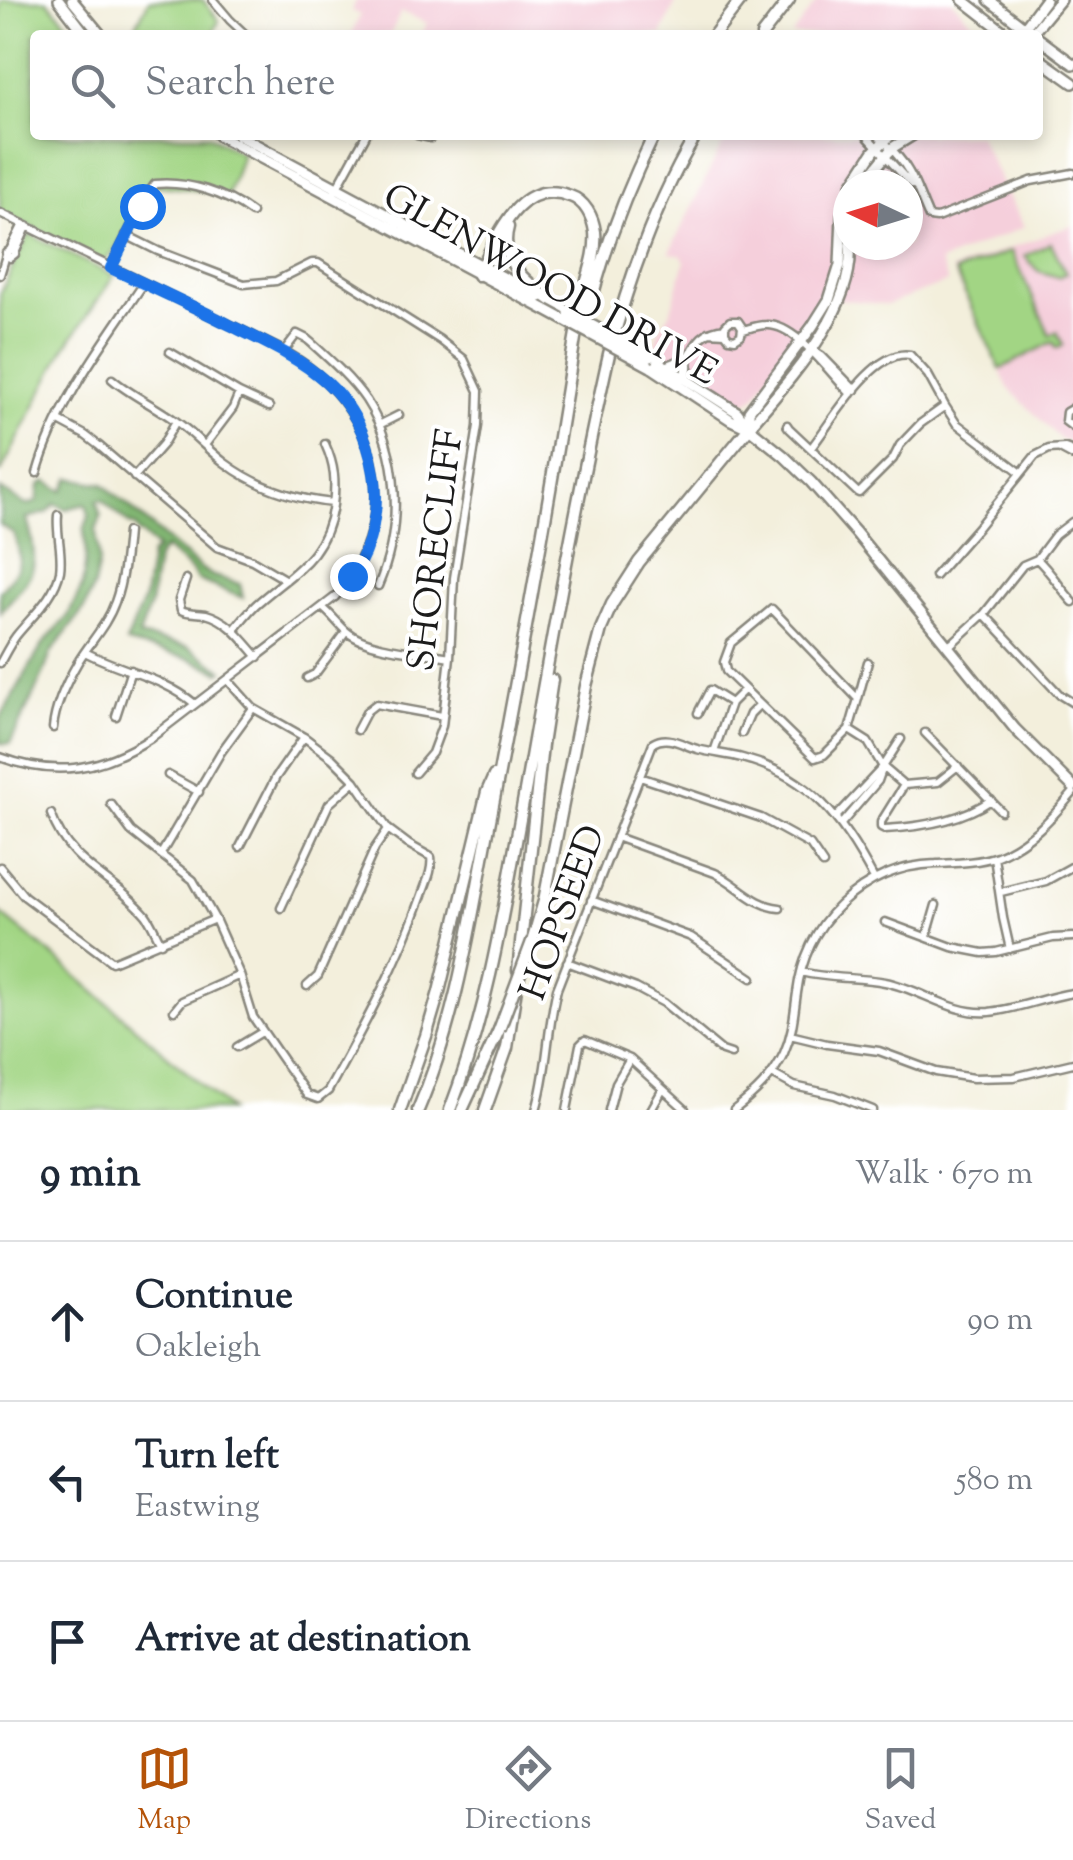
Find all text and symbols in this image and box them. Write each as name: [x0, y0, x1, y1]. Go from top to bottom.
search box: [30, 30, 1043, 140]
icon: search: [65, 58, 120, 113]
text: Search here: [145, 58, 336, 112]
north arrow: [833, 170, 923, 260]
street label: GLENWOOD DRIVE: [372, 172, 726, 401]
route start: [120, 184, 166, 230]
street label: SHORECLIFF: [396, 426, 480, 675]
route end: [330, 554, 376, 600]
street label: HOPSEED: [508, 818, 621, 1008]
text: 9 min: [40, 1145, 141, 1205]
text: Walk · 670 m: [855, 1152, 1033, 1198]
text: Continue: [135, 1271, 293, 1325]
icon: ahead: [40, 1294, 95, 1349]
text: 90 m: [967, 1298, 1033, 1344]
text: Oakleigh: [135, 1325, 261, 1371]
text: Turn left: [135, 1431, 279, 1485]
icon: left: [40, 1454, 95, 1509]
text: 580 m: [956, 1458, 1033, 1504]
text: Eastwing: [135, 1485, 260, 1531]
icon: arrive: [40, 1614, 95, 1669]
text: Arrive at destination: [135, 1614, 471, 1668]
tab: Map: [137, 1741, 192, 1841]
tab: Directions: [465, 1741, 591, 1841]
tab: Saved: [864, 1741, 936, 1841]

